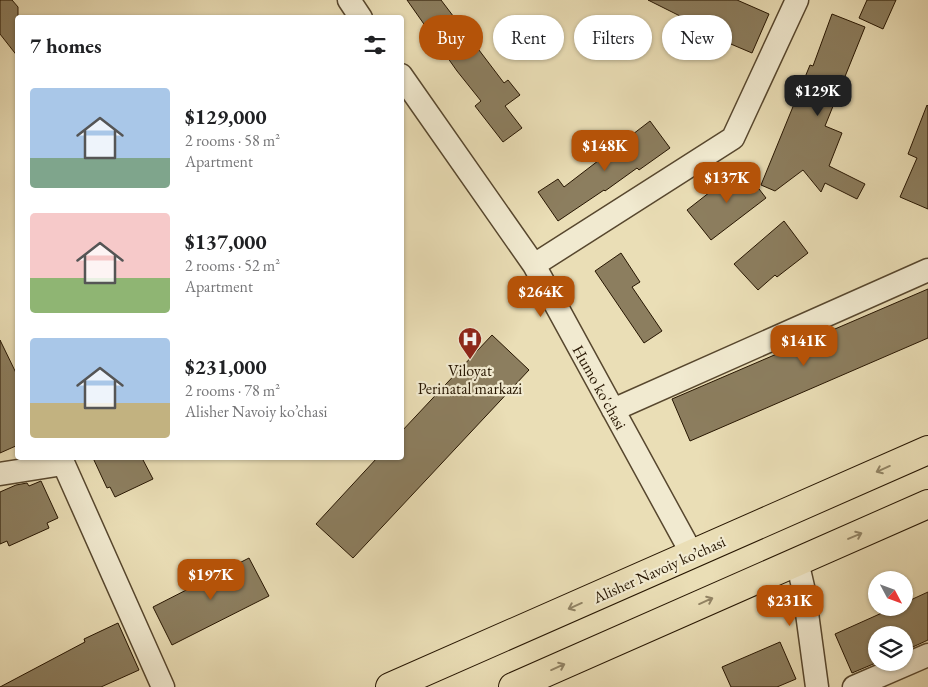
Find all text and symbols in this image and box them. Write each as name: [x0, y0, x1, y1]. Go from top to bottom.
chip: Buy: [419, 15, 483, 60]
chip: Rent: [493, 15, 564, 60]
chip: Filters: [574, 15, 652, 60]
chip: New: [662, 15, 732, 60]
icon: filters: [361, 31, 389, 59]
text: 7 homes: [30, 32, 102, 59]
pin: $129K: [783, 74, 853, 117]
text: $129K: [796, 80, 840, 101]
text: $129,000: [185, 103, 267, 130]
icon: home: [70, 108, 130, 168]
text: 2 rooms · 58 m²: [185, 130, 280, 151]
pin: $148K: [570, 130, 640, 172]
text: $148K: [583, 135, 627, 156]
text: Apartment: [185, 151, 253, 172]
pin: $137K: [692, 162, 762, 204]
text: $137K: [705, 167, 749, 188]
text: $137,000: [185, 228, 267, 255]
icon: home: [70, 233, 130, 293]
text: 2 rooms · 52 m²: [185, 255, 280, 276]
text: Apartment: [185, 276, 253, 297]
pin: $264K: [506, 276, 576, 318]
text: $264K: [519, 281, 563, 302]
pin: $141K: [769, 324, 839, 367]
hospital icon: Viloyat Perinatal markazi: [457, 326, 483, 360]
text: $141K: [782, 330, 826, 351]
street label: Humo ko'chasi: [568, 341, 632, 433]
text: $231,000: [185, 353, 267, 380]
icon: home: [70, 358, 130, 418]
place label: Viloyat Perinatal markazi: [418, 360, 522, 399]
text: 2 rooms · 78 m²: [185, 380, 280, 401]
text: Alisher Navoiy ko’chasi: [185, 401, 328, 422]
one-way arrow: [876, 465, 891, 475]
one-way arrow: [847, 530, 862, 540]
street label: Alisher Navoiy ko’chasi: [589, 531, 729, 608]
pin: $197K: [176, 558, 246, 601]
text: $197K: [189, 564, 233, 585]
north arrow: [868, 571, 912, 616]
map controls: [868, 571, 913, 671]
pin: $231K: [755, 584, 825, 627]
text: $231K: [768, 590, 812, 611]
one-way arrow: [698, 596, 713, 606]
one-way arrow: [568, 602, 583, 611]
button: layers: [868, 626, 913, 671]
one-way arrow: [550, 662, 565, 672]

